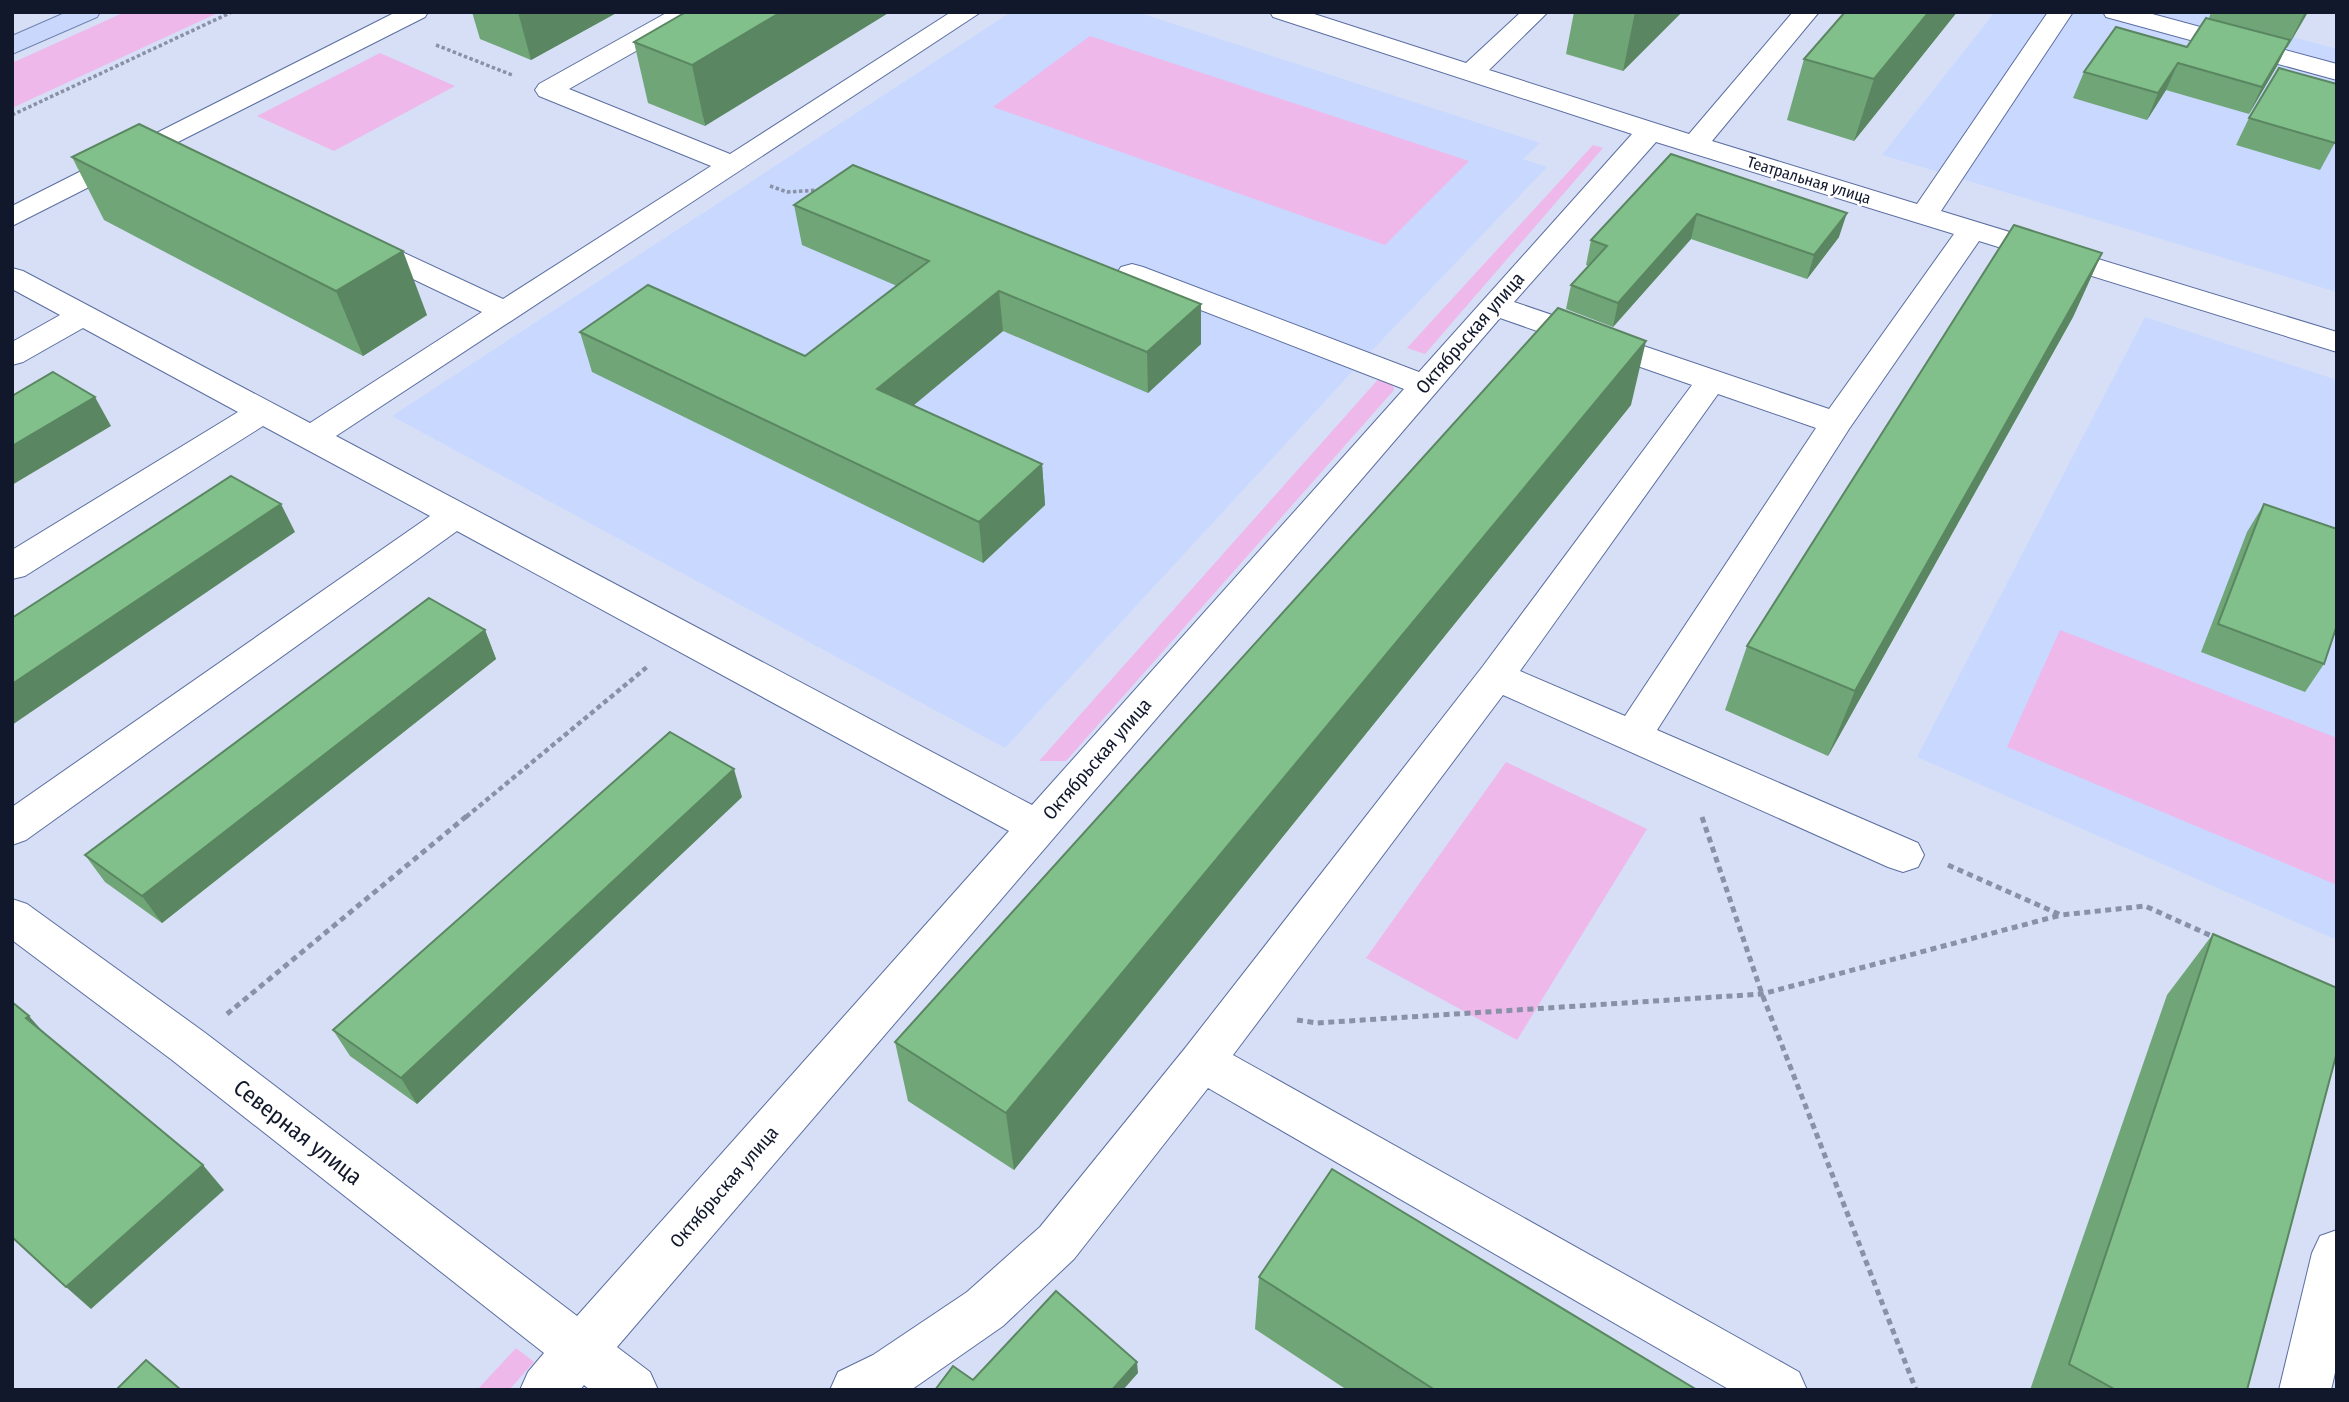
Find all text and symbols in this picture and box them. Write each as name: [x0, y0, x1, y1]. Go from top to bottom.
street label: Театральная улица: [1745, 152, 1873, 208]
street label: Октябрьская улица: [1411, 267, 1529, 399]
street label: Октябрьская улица: [1038, 693, 1156, 825]
street label: Северная улица: [228, 1073, 368, 1191]
street label: Октябрьская улица: [665, 1121, 783, 1253]

